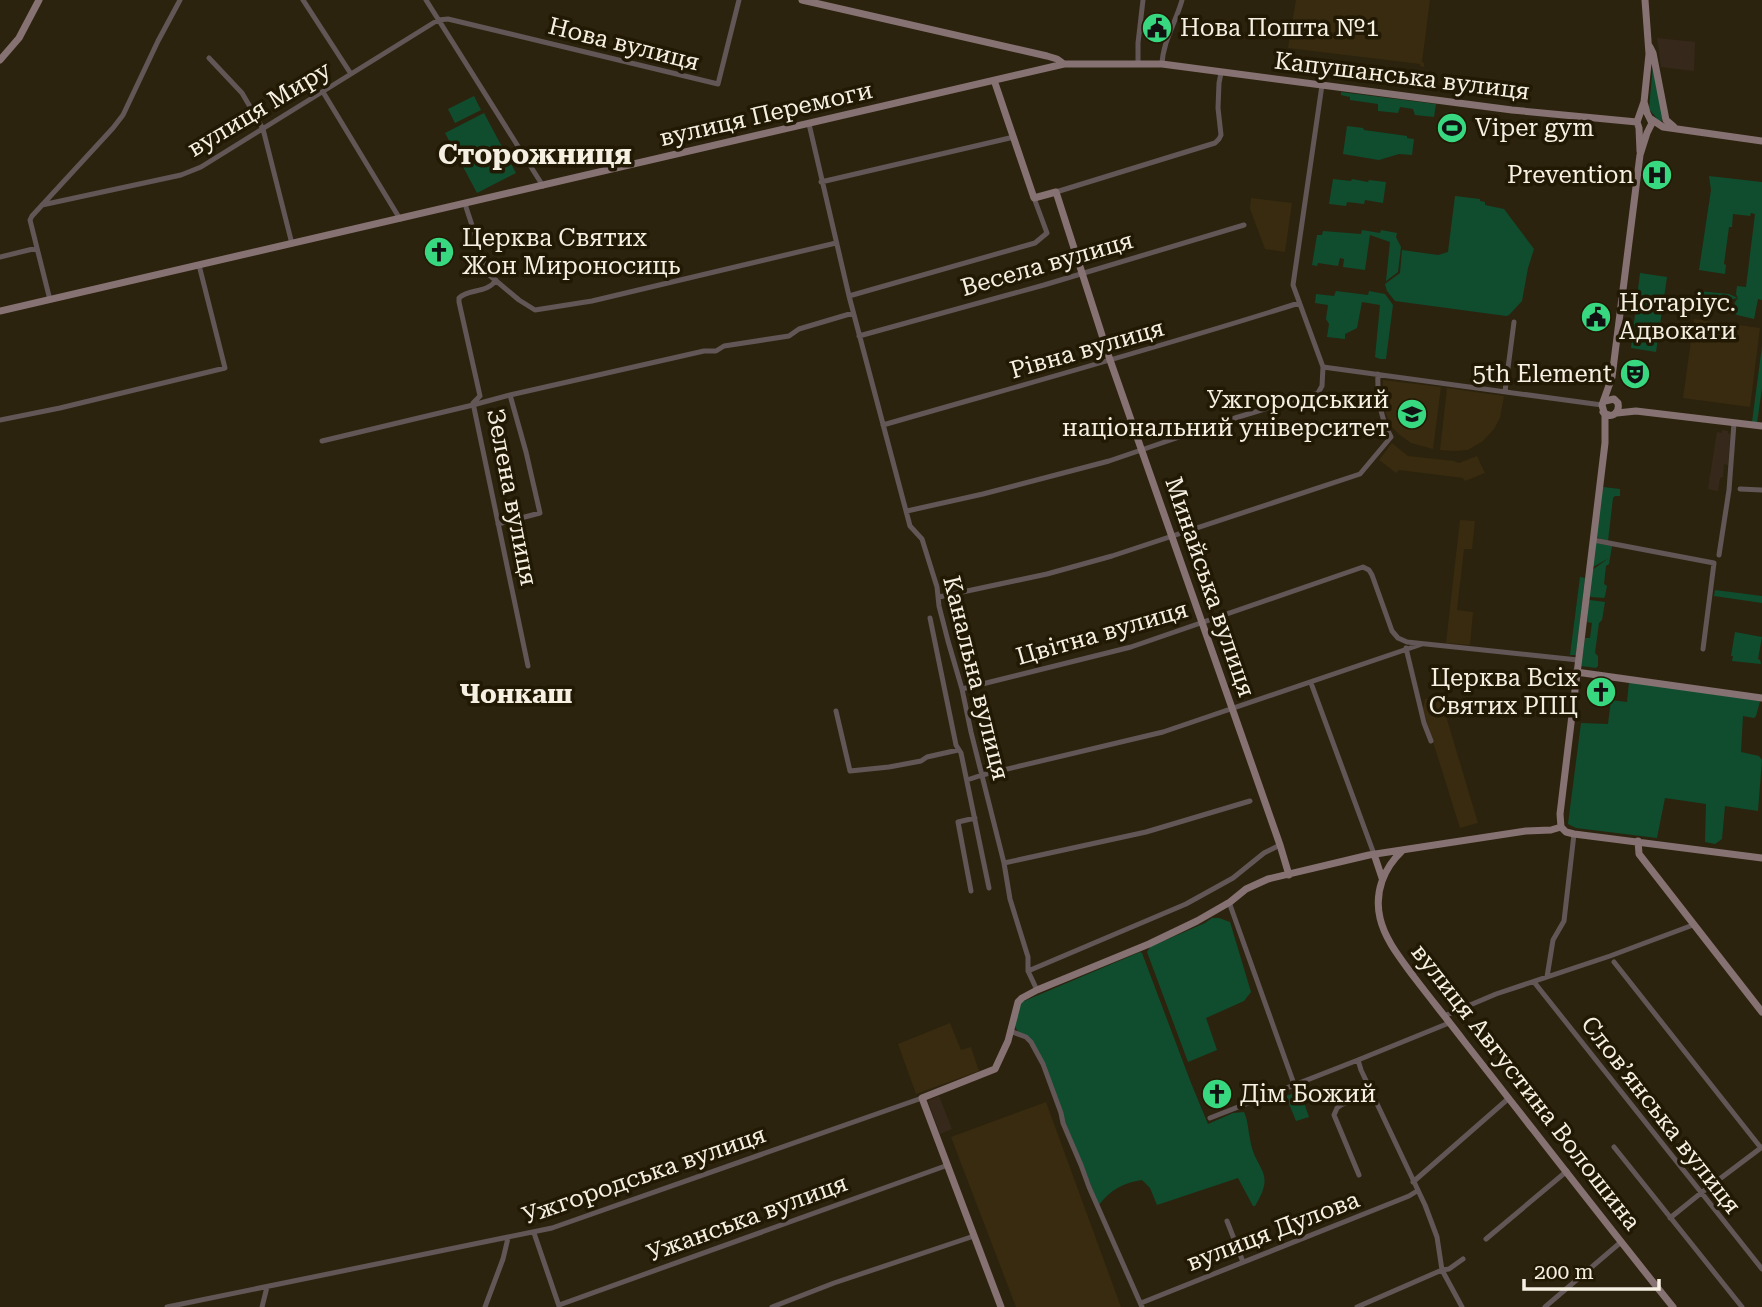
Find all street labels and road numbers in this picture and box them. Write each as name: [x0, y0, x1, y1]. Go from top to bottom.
street label: Нова вулиця: [546, 12, 702, 76]
street label: Капушанська вулиця: [1273, 46, 1531, 106]
street label: вулиця Миру: [182, 55, 336, 163]
street label: вулиця Перемоги: [657, 76, 875, 152]
street label: Весела вулиця: [958, 226, 1136, 302]
street label: Рівна вулиця: [1007, 314, 1167, 384]
street label: Зелена вулиця: [481, 406, 543, 588]
street label: Минайська вулиця: [1159, 473, 1261, 701]
street label: Канальна вулиця: [937, 573, 1015, 783]
street label: Цвітна вулиця: [1013, 595, 1191, 671]
street label: вулиця Августина Волошина: [1406, 938, 1646, 1236]
street label: Словʼянська вулиця: [1575, 1011, 1747, 1219]
street label: Ужгородська вулиця: [518, 1120, 770, 1230]
street label: Ужанська вулиця: [643, 1169, 851, 1267]
street label: вулиця Дулова: [1183, 1185, 1363, 1277]

